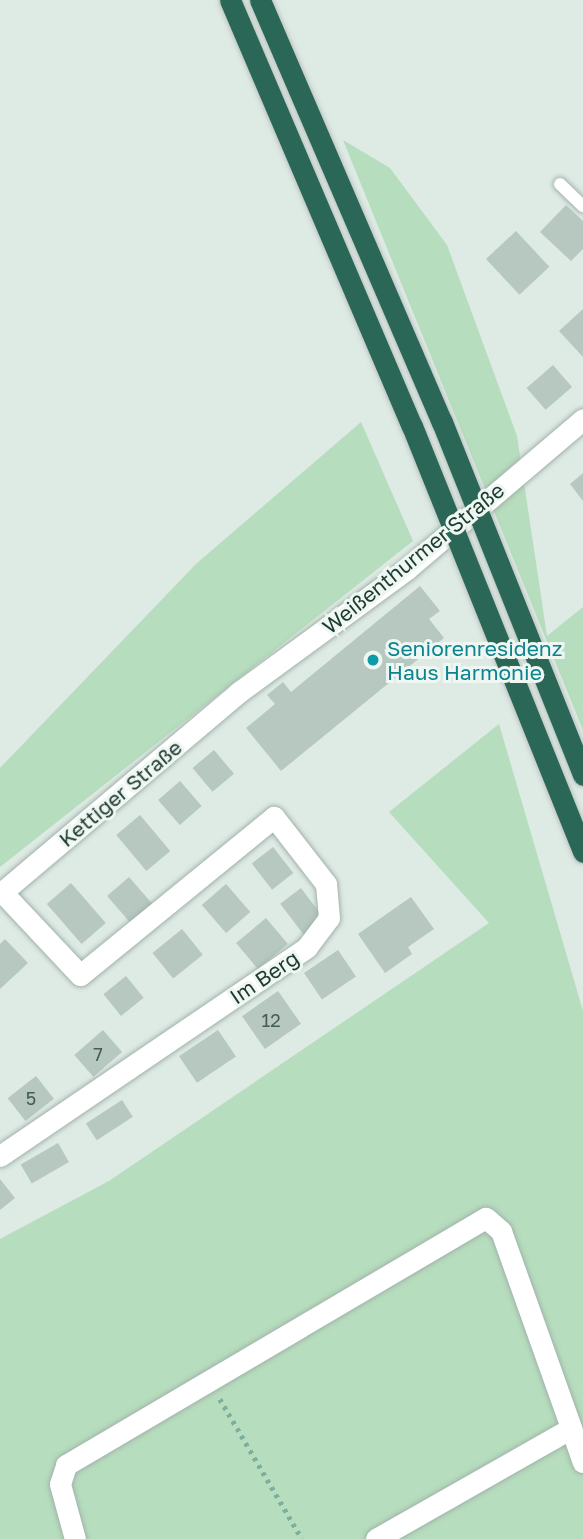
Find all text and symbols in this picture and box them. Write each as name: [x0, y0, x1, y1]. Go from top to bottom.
street label: Weißenthurmer Straße: [317, 477, 509, 639]
place label: Seniorenresidenz Haus Harmonie: [387, 635, 562, 685]
marker: Seniorenresidenz Haus Harmonie: [365, 652, 381, 668]
street label: Kettiger Straße: [53, 734, 187, 852]
street label: Im Berg: [225, 945, 303, 1009]
house number: 12: [261, 1009, 281, 1031]
house number: 7: [93, 1043, 103, 1065]
house number: 5: [26, 1087, 36, 1109]

